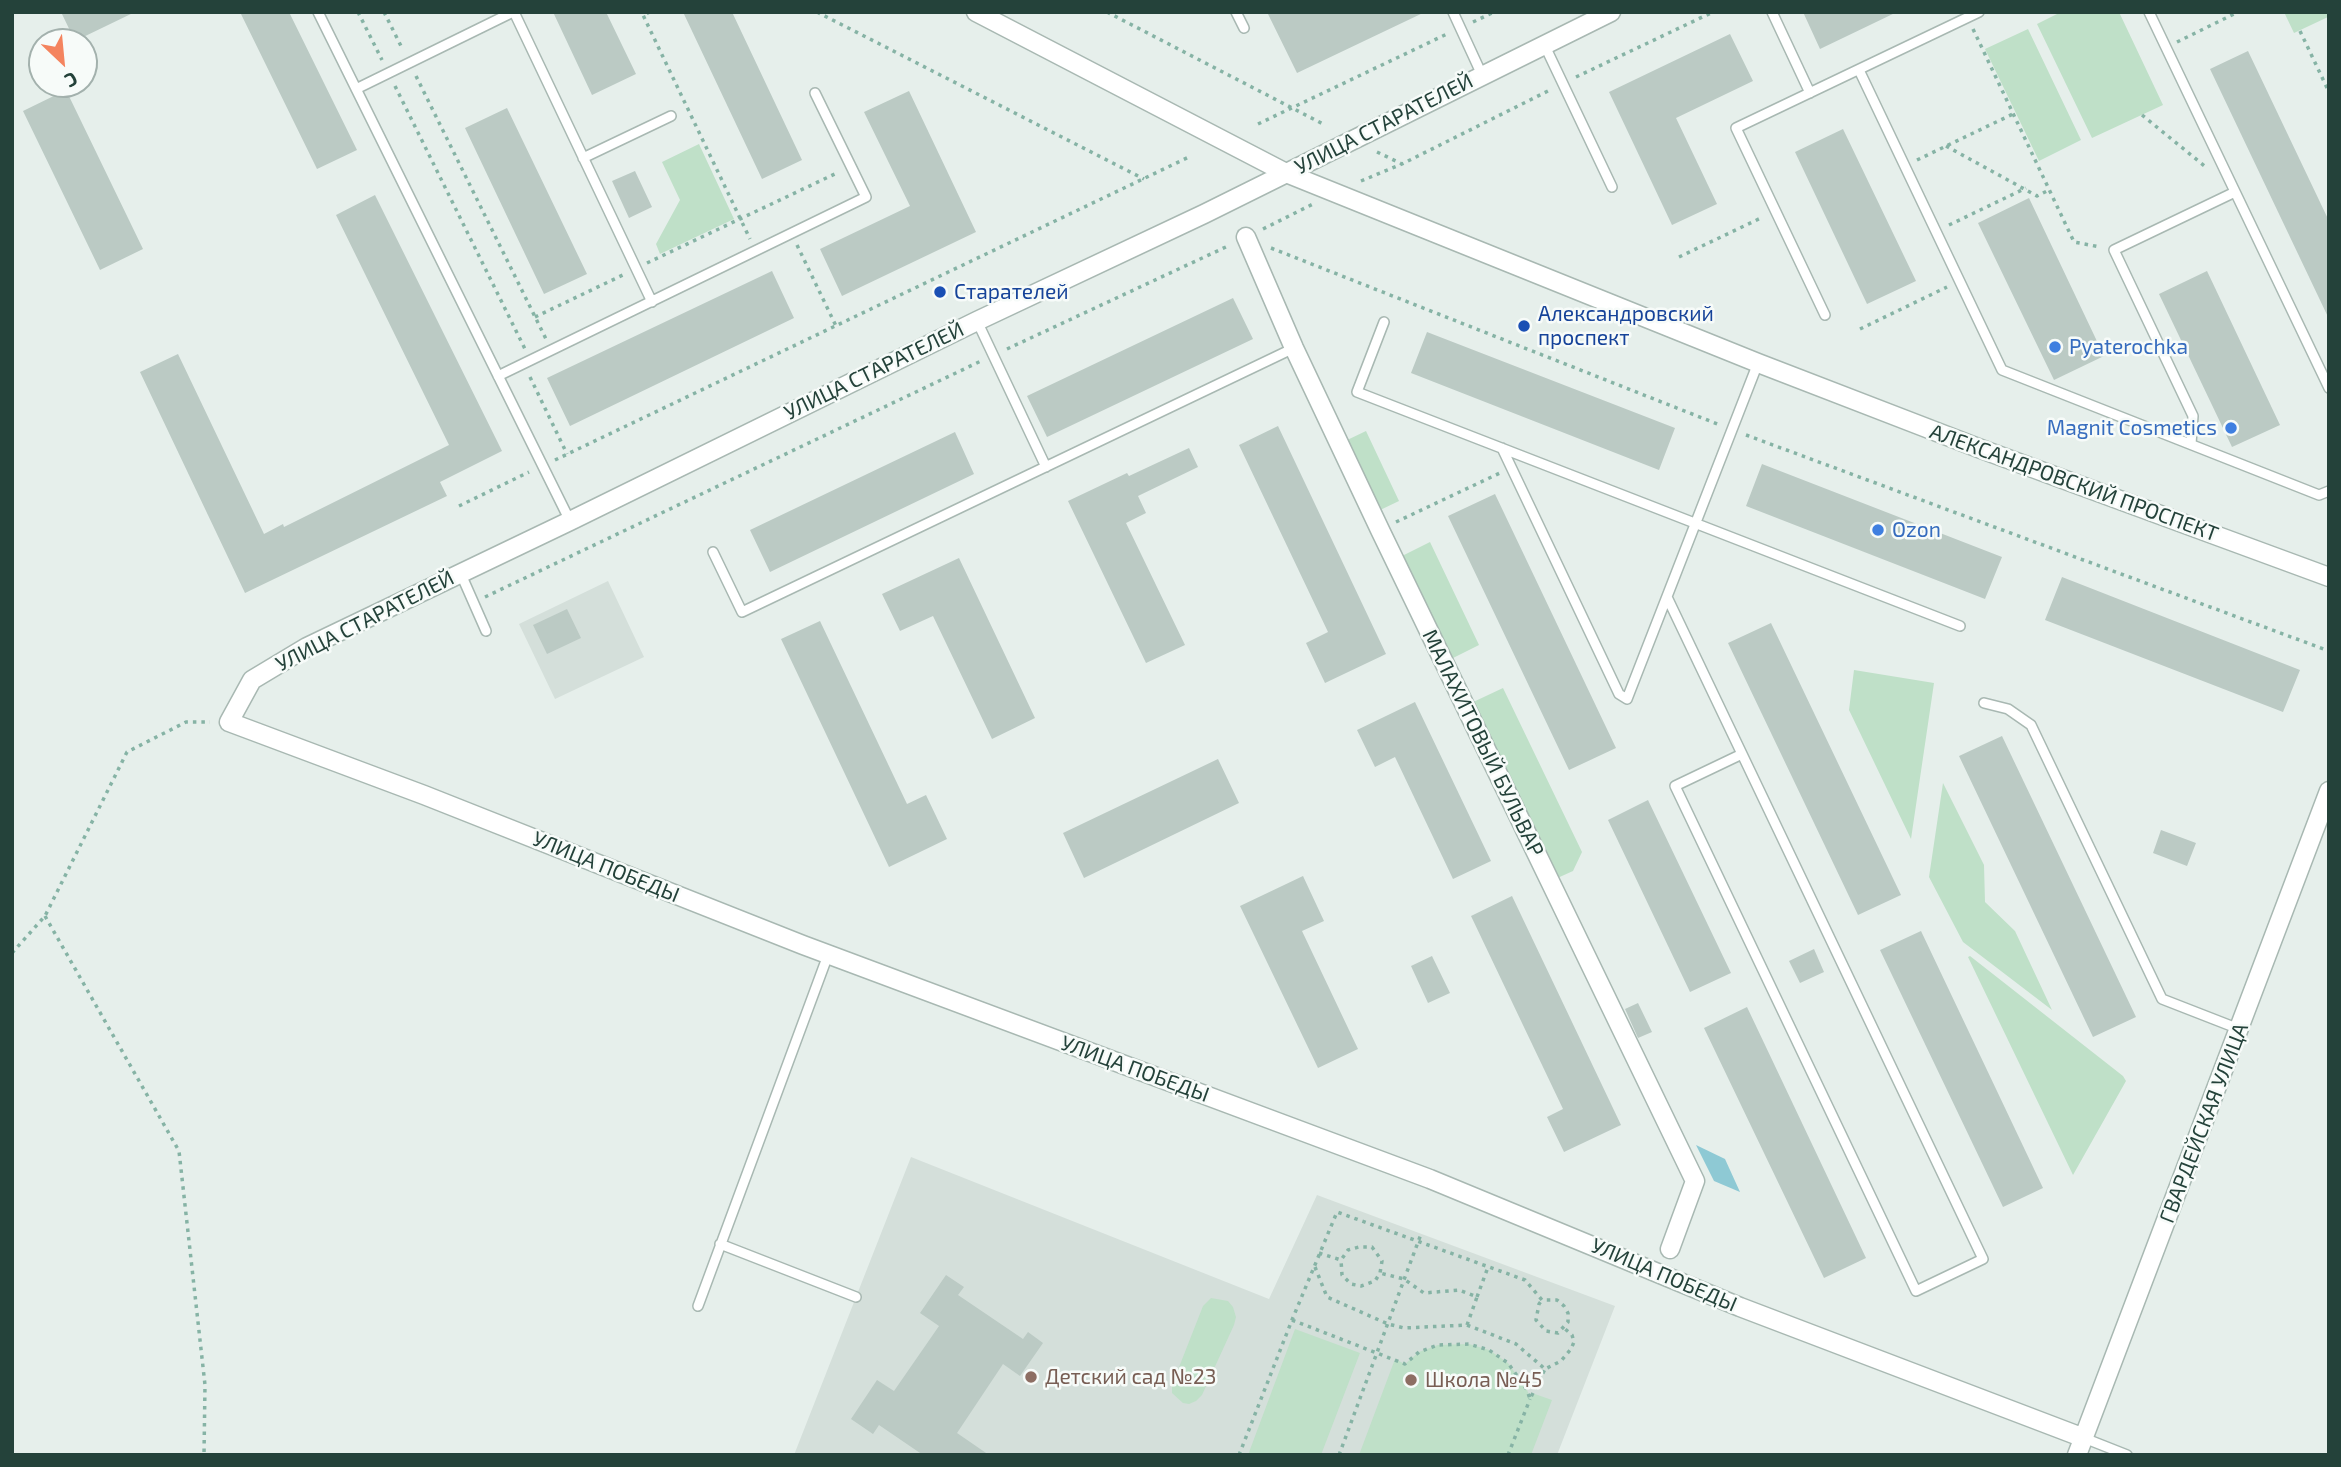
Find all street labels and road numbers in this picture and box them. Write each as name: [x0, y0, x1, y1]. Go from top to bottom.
street label: УЛИЦА СТАРАТЕЛЕЙ: [1291, 68, 1477, 180]
street label: УЛИЦА СТАРАТЕЛЕЙ: [780, 317, 968, 425]
street label: АЛЕКСАНДРОВСКИЙ ПРОСПЕКТ: [1926, 419, 2222, 547]
street label: УЛИЦА СТАРАТЕЛЕЙ: [272, 565, 458, 677]
street label: МАЛАХИТОВЫЙ БУЛЬВАР: [1417, 625, 1549, 861]
street label: УЛИЦА ПОБЕДЫ: [529, 826, 683, 908]
street label: ГВАРДЕЙСКАЯ УЛИЦА: [2154, 1020, 2254, 1226]
street label: УЛИЦА ПОБЕДЫ: [1057, 1030, 1213, 1108]
street label: УЛИЦА ПОБЕДЫ: [1587, 1233, 1741, 1317]

